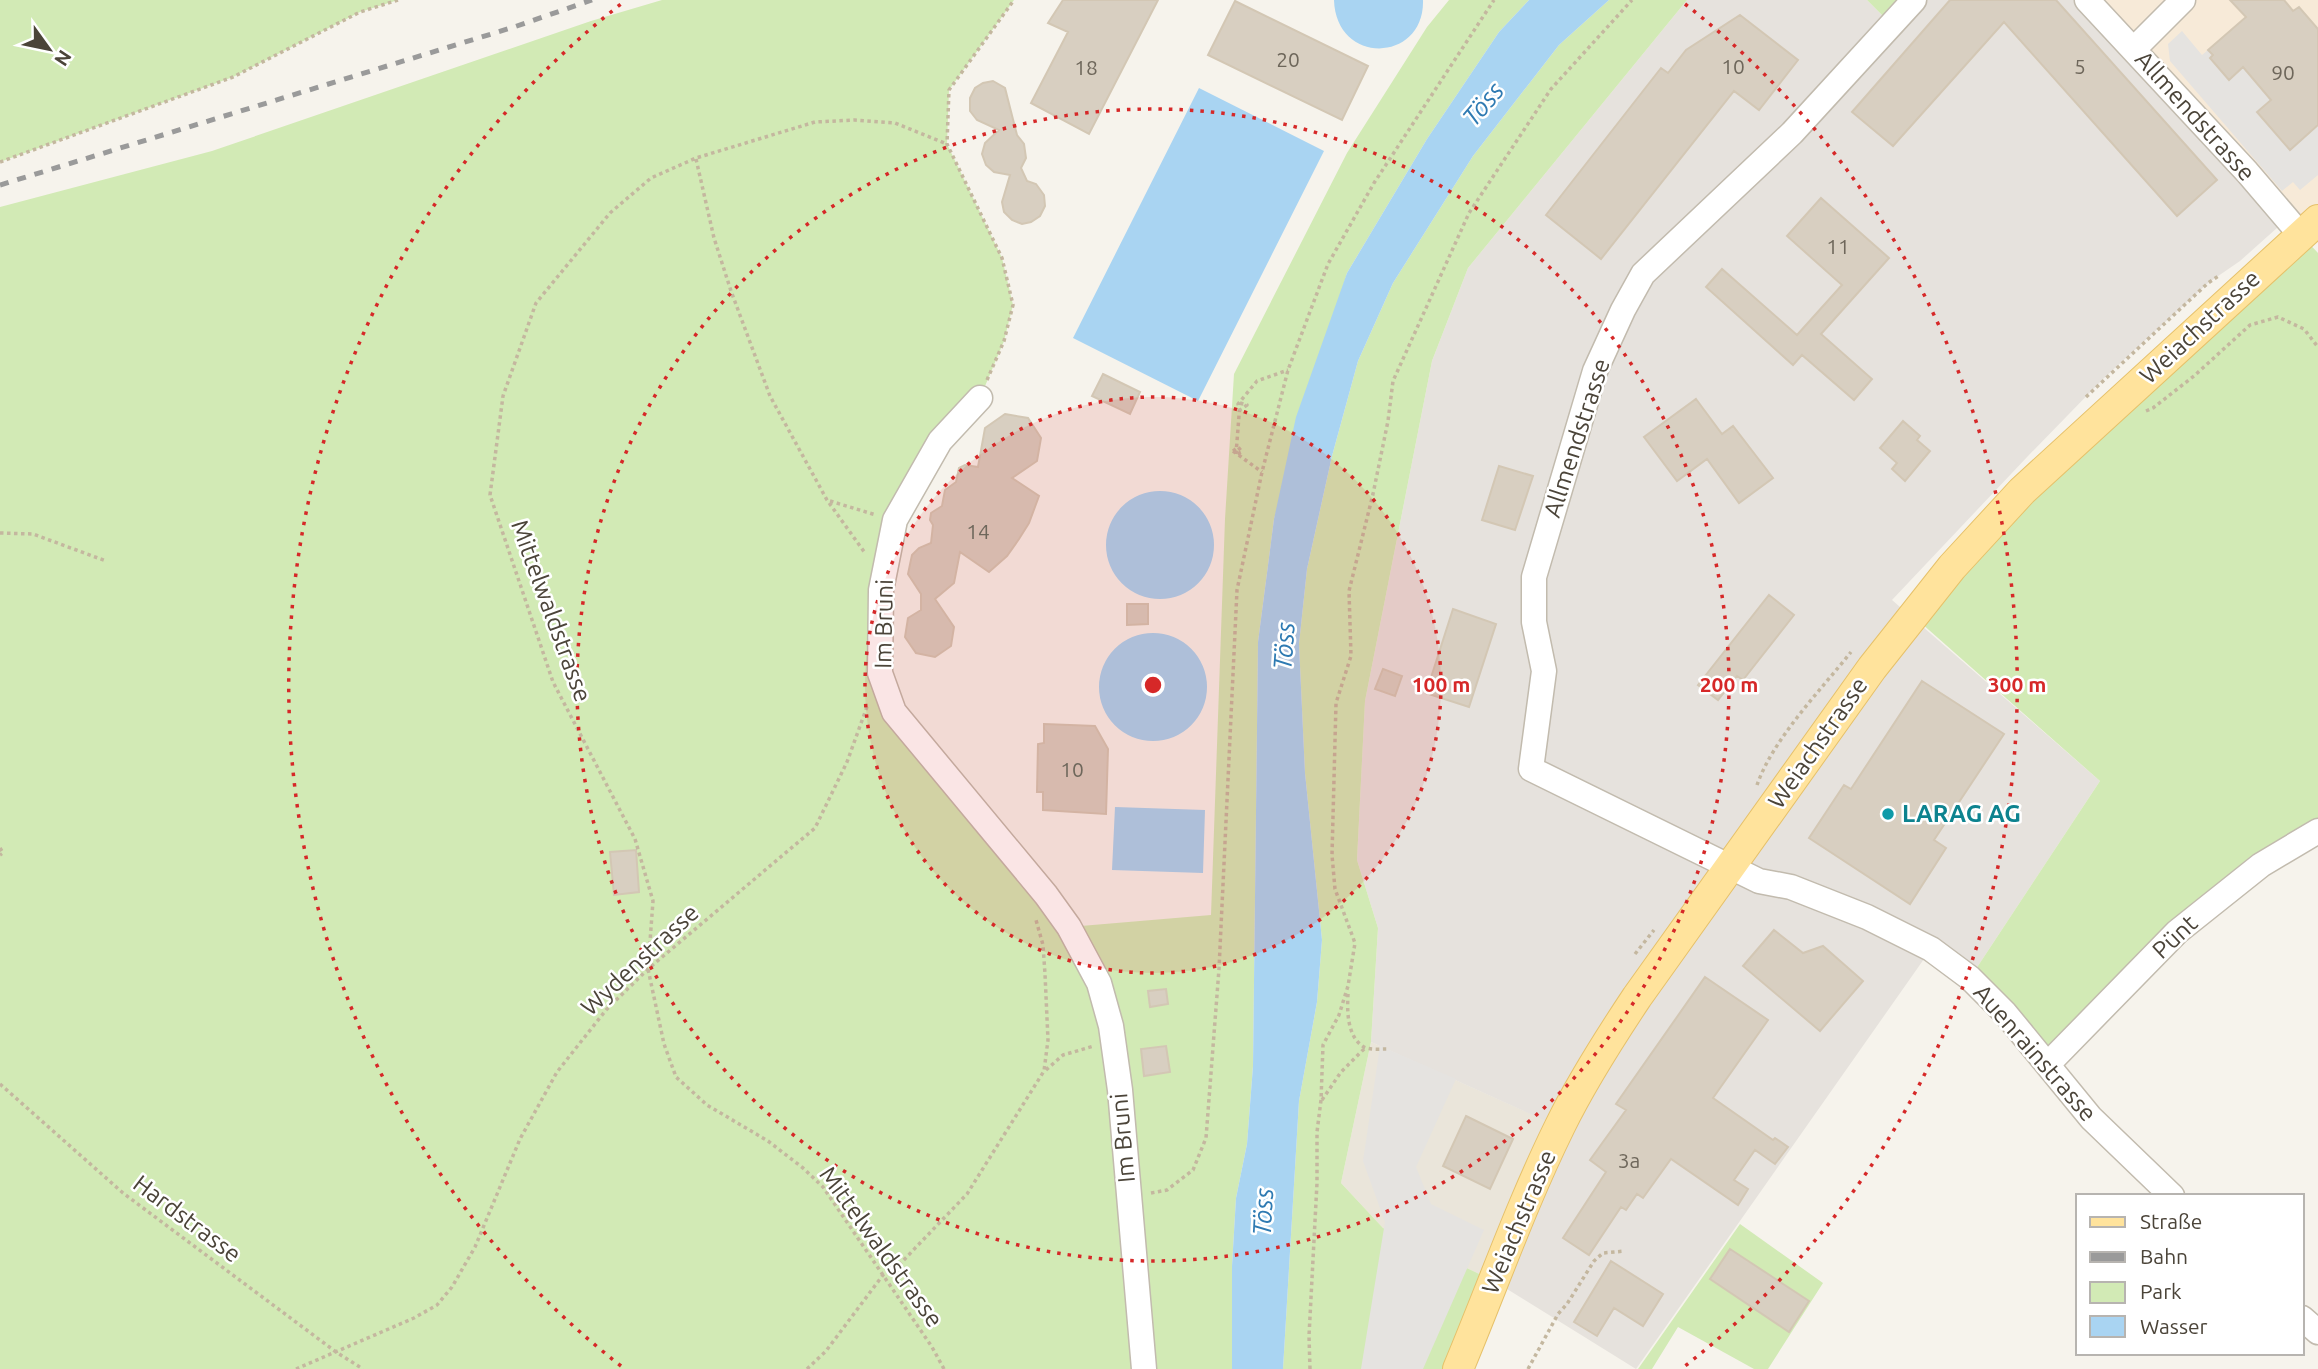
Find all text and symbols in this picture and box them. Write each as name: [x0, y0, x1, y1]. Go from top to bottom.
north arrow: [14, 14, 84, 84]
street label: Allmendstrasse: [2130, 45, 2261, 186]
text: N: [50, 46, 76, 70]
house number: 20: [1276, 47, 1300, 71]
house number: 10: [1721, 54, 1745, 78]
house number: 5: [2074, 54, 2086, 78]
house number: 18: [1074, 55, 1098, 79]
house number: 90: [2271, 60, 2295, 84]
water label: Töss: [1456, 76, 1509, 131]
house number: 11: [1826, 234, 1850, 258]
street label: Weiachstrasse: [2134, 264, 2265, 389]
street label: Allmendstrasse: [1538, 355, 1615, 521]
street label: Mittelwaldstrasse: [506, 516, 597, 705]
house number: 14: [966, 519, 990, 543]
street label: Im Bruni: [869, 579, 898, 669]
water label: Töss: [1267, 621, 1300, 671]
text: 100 m: [1412, 672, 1470, 696]
text: 200 m: [1700, 672, 1758, 696]
street label: Weiachstrasse: [1763, 672, 1873, 813]
text: 300 m: [1988, 672, 2046, 696]
centre of rings: [1141, 673, 1165, 697]
house number: 10: [1060, 757, 1084, 781]
place label: LARAG AG: [1902, 800, 2021, 827]
marker: LARAG AG: [1880, 806, 1896, 822]
street label: Wydenstrasse: [576, 899, 704, 1021]
street label: Pünt: [2147, 909, 2203, 964]
street label: Auenrainstrasse: [1969, 979, 2102, 1127]
street label: Im Bruni: [1105, 1092, 1140, 1184]
street label: Weiachstrasse: [1476, 1146, 1561, 1298]
house number: 3a: [1618, 1148, 1640, 1172]
street label: Mittelwaldstrasse: [814, 1161, 949, 1332]
street label: Hardstrasse: [128, 1169, 246, 1268]
water label: Töss: [1247, 1187, 1278, 1237]
legend: [2076, 1194, 2304, 1355]
text: Straße: [2140, 1209, 2202, 1233]
text: Bahn: [2140, 1244, 2188, 1268]
text: Park: [2140, 1279, 2182, 1303]
text: Wasser: [2140, 1314, 2208, 1338]

